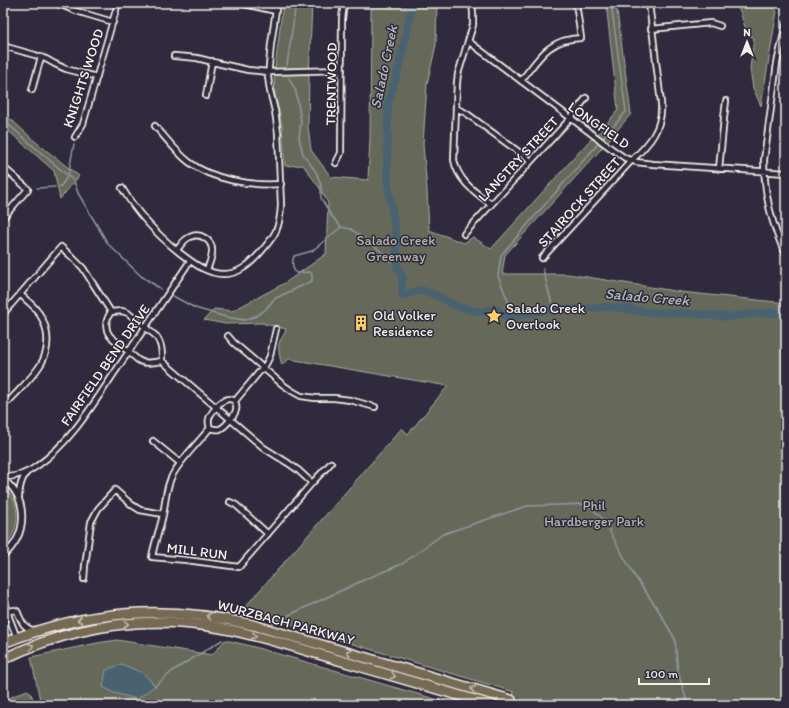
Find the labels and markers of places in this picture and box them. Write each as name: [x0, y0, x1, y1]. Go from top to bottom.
place label: Salado Creek Overlook: [506, 300, 586, 333]
place label: Old Volker Residence: [373, 307, 436, 340]
place icon: Salado Creek Overlook: [485, 307, 503, 325]
building icon: Old Volker Residence: [352, 314, 370, 332]

